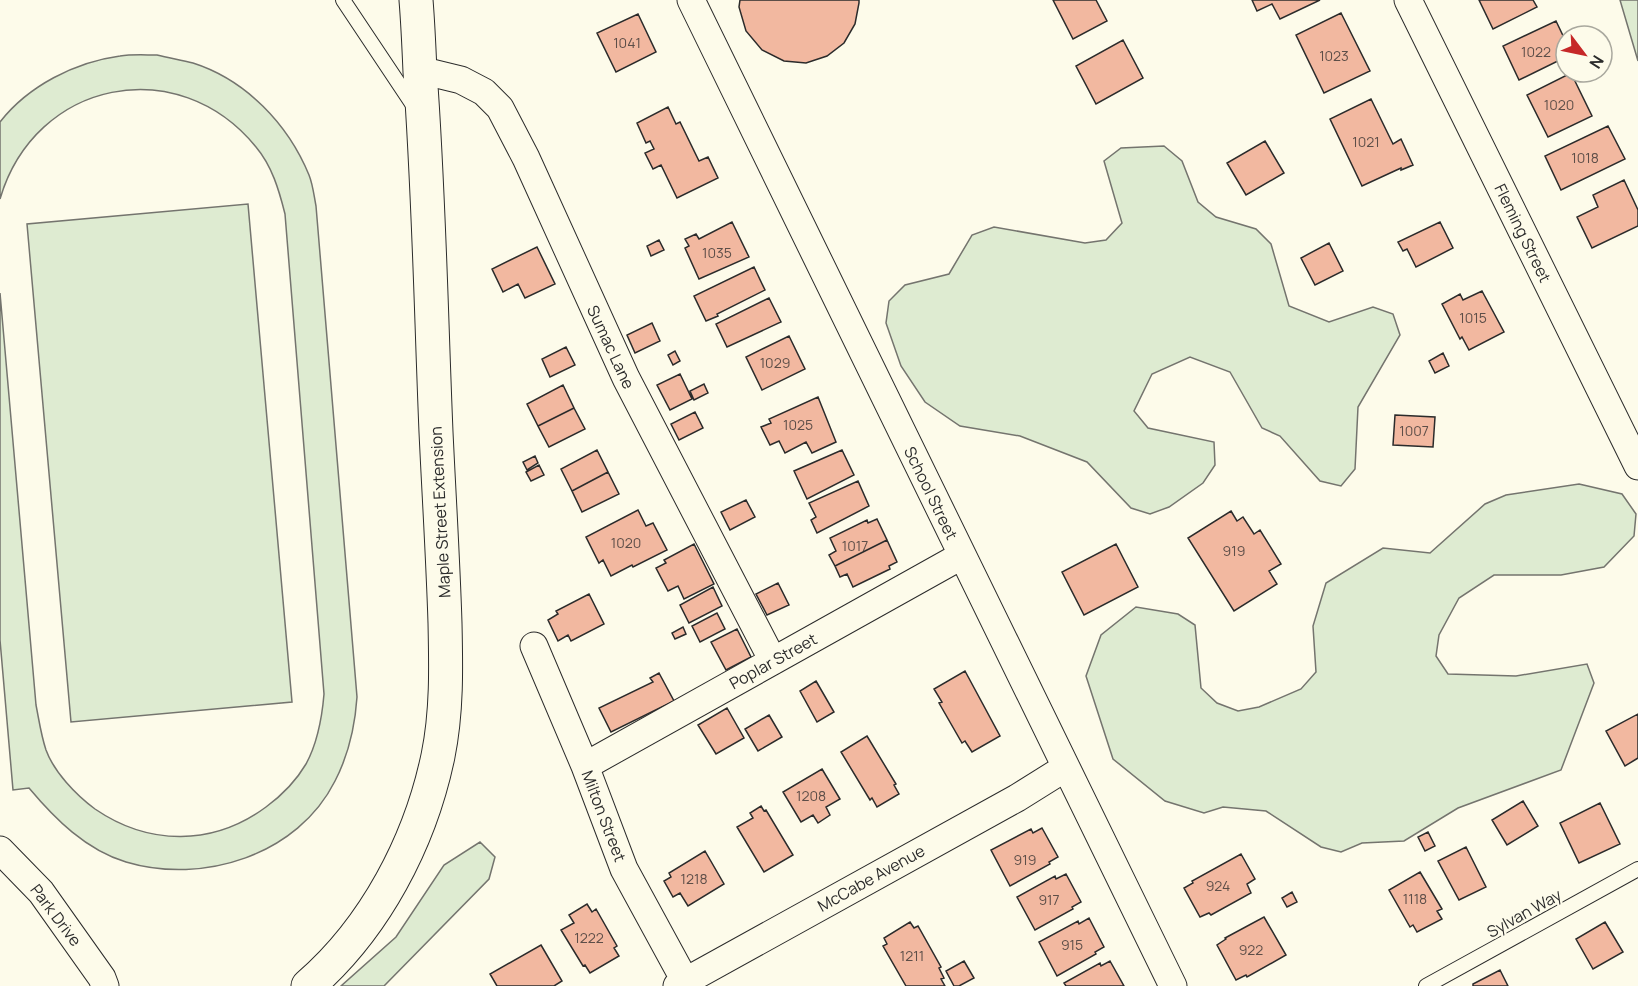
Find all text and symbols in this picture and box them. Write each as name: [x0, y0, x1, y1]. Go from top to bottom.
north arrow: [1554, 24, 1614, 84]
house number: 1041: [613, 33, 641, 52]
house number: 1022: [1521, 42, 1551, 61]
house number: 1023: [1319, 46, 1349, 65]
text: N: [1584, 51, 1609, 73]
house number: 1020: [1544, 95, 1574, 114]
house number: 1021: [1352, 132, 1380, 151]
house number: 1018: [1571, 148, 1599, 167]
street label: Fleming Street: [1490, 180, 1556, 286]
house number: 1035: [702, 243, 732, 262]
street label: Sumac Lane: [582, 302, 640, 392]
house number: 1015: [1459, 308, 1487, 327]
house number: 1029: [760, 353, 790, 372]
house number: 1025: [783, 415, 813, 434]
house number: 1007: [1399, 421, 1429, 440]
street label: Maple Street Extension: [425, 426, 455, 598]
street label: School Street: [899, 443, 963, 543]
house number: 1020: [611, 533, 641, 552]
house number: 1017: [842, 536, 868, 555]
house number: 919: [1223, 541, 1245, 560]
street label: Poplar Street: [725, 628, 821, 694]
street label: Milton Street: [576, 767, 632, 865]
house number: 1208: [796, 786, 826, 805]
street label: McCabe Avenue: [813, 839, 929, 917]
house number: 919: [1014, 850, 1036, 869]
house number: 1218: [680, 869, 708, 888]
house number: 924: [1206, 876, 1230, 895]
street label: Park Drive: [25, 879, 87, 951]
street label: Sylvan Way: [1483, 883, 1566, 943]
house number: 1118: [1403, 889, 1427, 908]
house number: 917: [1038, 890, 1060, 909]
house number: 1222: [574, 928, 604, 947]
house number: 915: [1061, 935, 1083, 954]
house number: 922: [1239, 940, 1263, 959]
house number: 1211: [900, 946, 924, 965]

